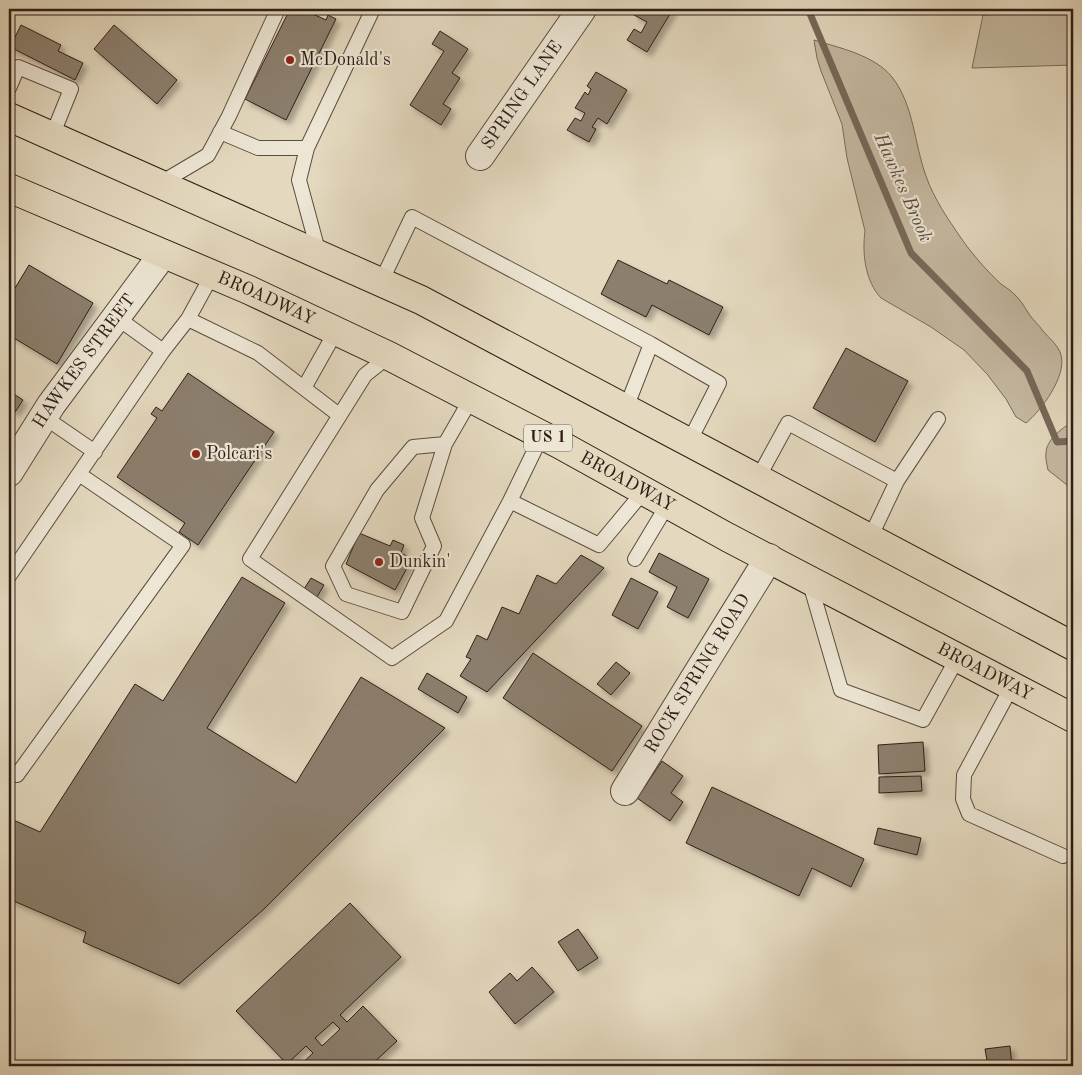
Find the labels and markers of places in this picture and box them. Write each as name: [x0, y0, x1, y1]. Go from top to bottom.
place label: McDonald's: [300, 51, 391, 69]
marker: McDonald's: [284, 54, 296, 66]
place label: Polcari's: [206, 445, 272, 463]
marker: Polcari's: [190, 448, 202, 460]
place label: Dunkin': [389, 553, 451, 571]
marker: Dunkin': [373, 556, 385, 568]

